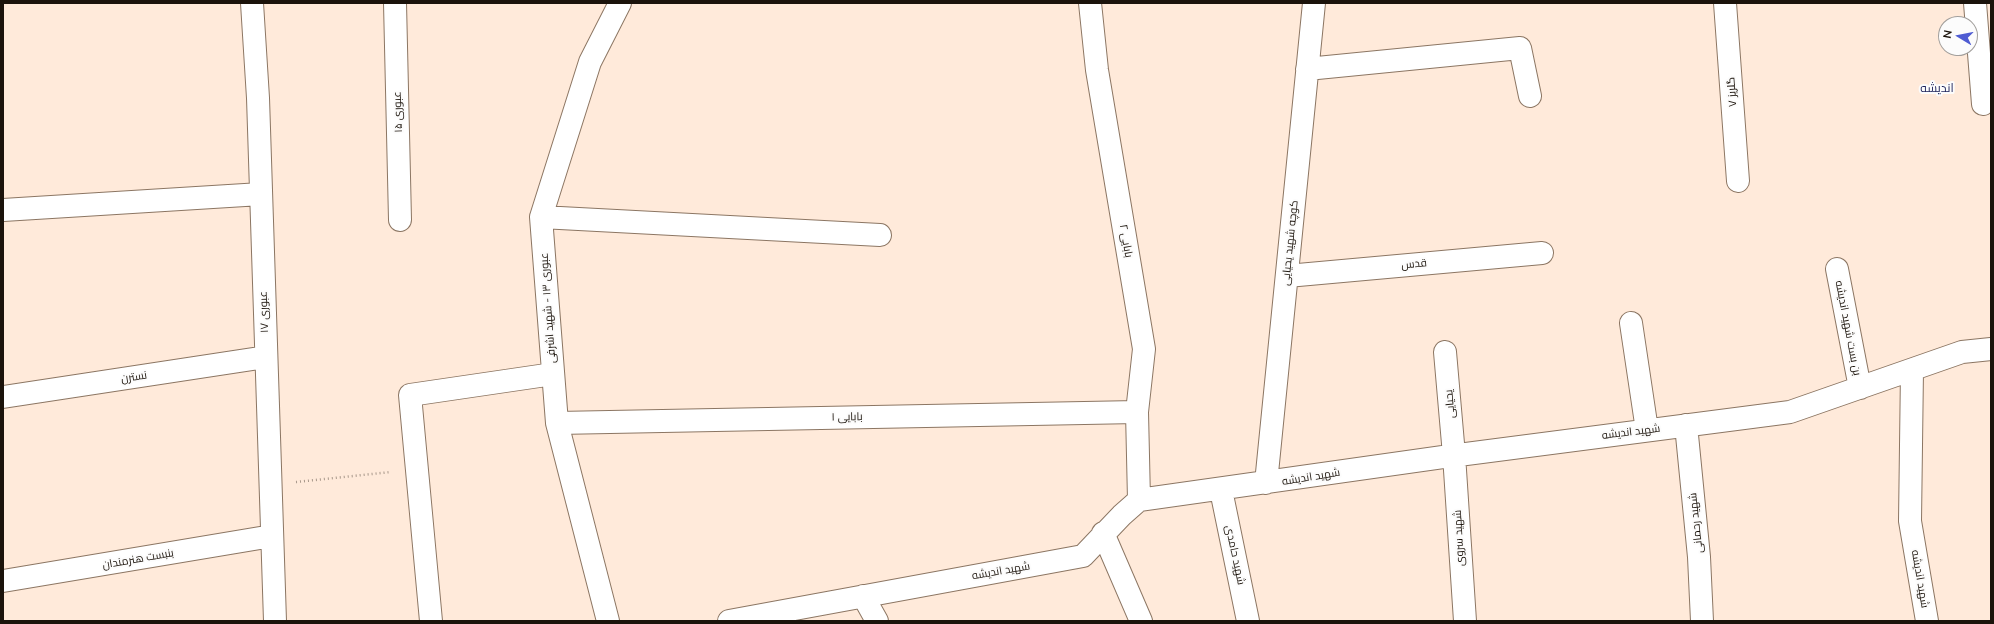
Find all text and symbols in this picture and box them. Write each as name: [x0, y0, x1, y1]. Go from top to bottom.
north arrow: [1938, 16, 1978, 56]
text: N: [1940, 29, 1955, 39]
street label: گلریز ۷: [1724, 77, 1740, 107]
district label: اندیشه: [1920, 81, 1954, 95]
street label: عبوری ۱۵: [391, 91, 405, 133]
street label: کوچه شهید یحیایی: [1279, 200, 1301, 286]
street label: بابایی ۲: [1117, 223, 1135, 259]
street label: عبوری ۱۳ - شهید اشرفی: [538, 252, 558, 364]
street label: قدس: [1401, 256, 1427, 272]
street label: بن بست شهید اندیشه: [1832, 279, 1864, 377]
street label: عبوری ۱۷: [257, 291, 271, 333]
street label: نسترن: [120, 368, 148, 386]
street label: یحیایی: [1442, 389, 1458, 419]
street label: بابایی ۱: [831, 410, 863, 424]
street label: شهید اندیشه: [1601, 422, 1661, 442]
street label: شهید اندیشه: [1281, 466, 1341, 488]
street label: شهید رحمانی: [1686, 492, 1706, 554]
street label: شهید سروی: [1451, 509, 1467, 567]
street label: شهید حامدی: [1222, 524, 1248, 586]
street label: بنبست هنرمندان: [101, 546, 175, 572]
street label: شهید اندیشه: [1908, 549, 1932, 609]
street label: شهید اندیشه: [971, 559, 1031, 583]

